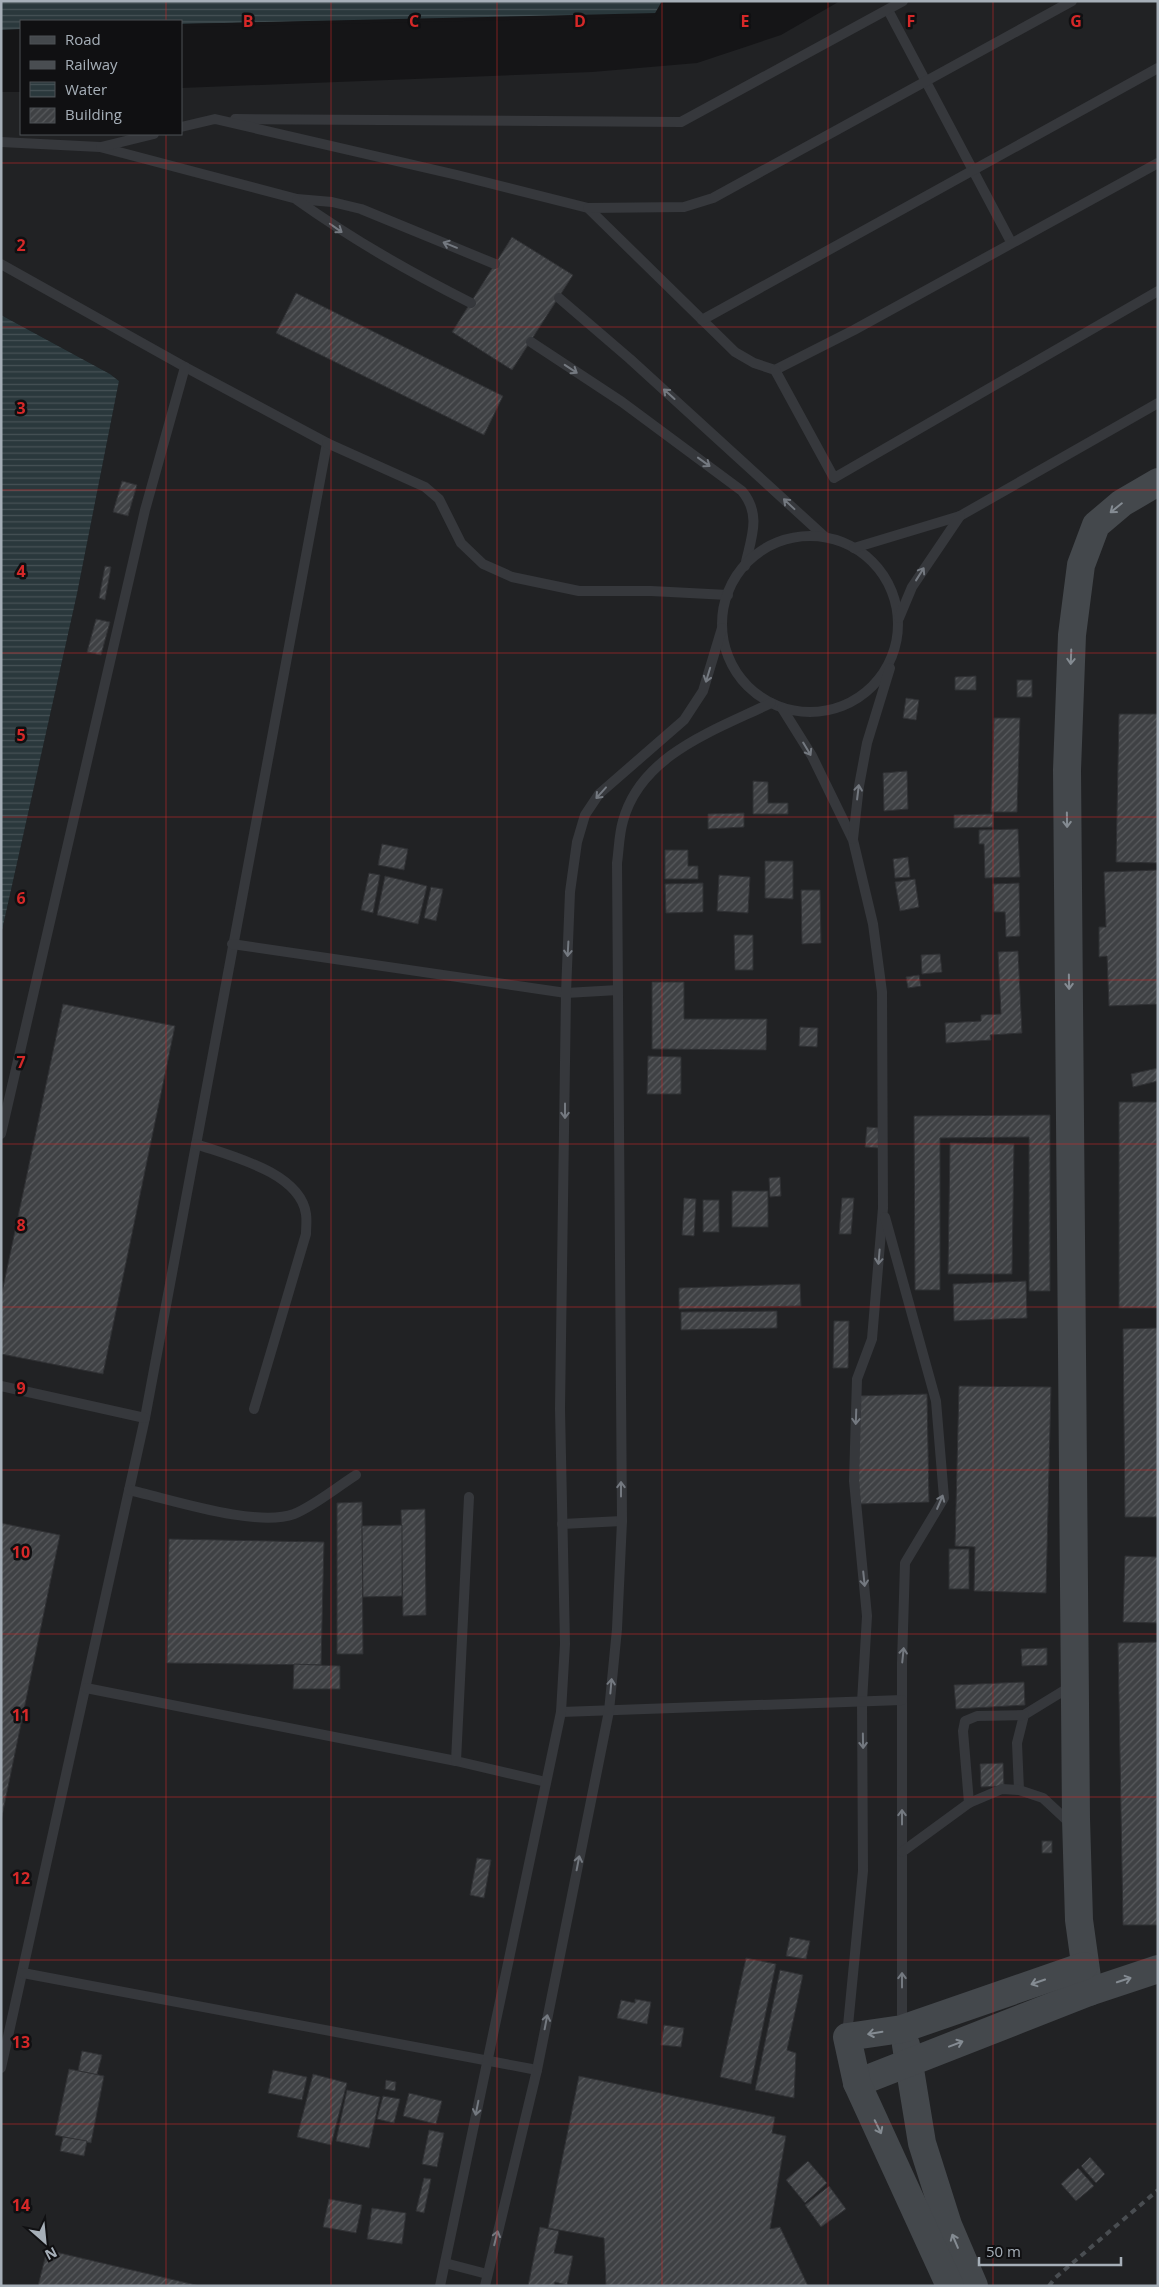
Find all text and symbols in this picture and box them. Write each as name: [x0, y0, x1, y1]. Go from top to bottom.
text: B: [243, 10, 253, 32]
text: C: [409, 10, 419, 32]
text: D: [574, 10, 586, 32]
text: E: [741, 10, 750, 32]
text: F: [907, 10, 915, 32]
text: G: [1070, 10, 1082, 32]
legend: [20, 20, 182, 135]
text: Road: [65, 29, 101, 49]
text: Railway: [65, 54, 118, 74]
text: Water: [65, 79, 107, 99]
text: Building: [65, 104, 122, 124]
one-way arrow: [329, 223, 343, 233]
text: 2: [16, 234, 26, 256]
one-way arrow: [443, 240, 458, 249]
one-way arrow: [564, 364, 578, 374]
one-way arrow: [663, 388, 675, 400]
text: 3: [16, 397, 26, 419]
one-way arrow: [697, 457, 711, 467]
one-way arrow: [782, 498, 795, 510]
one-way arrow: [1110, 502, 1123, 513]
text: 4: [16, 560, 26, 582]
one-way arrow: [915, 567, 926, 581]
one-way arrow: [1066, 649, 1075, 665]
one-way arrow: [703, 667, 712, 682]
text: 5: [16, 724, 26, 746]
one-way arrow: [803, 742, 813, 756]
one-way arrow: [853, 784, 863, 800]
one-way arrow: [595, 787, 607, 800]
one-way arrow: [1063, 811, 1072, 827]
text: 6: [16, 887, 26, 909]
one-way arrow: [563, 941, 572, 957]
one-way arrow: [1064, 974, 1074, 990]
text: 7: [16, 1051, 26, 1073]
one-way arrow: [560, 1103, 570, 1119]
text: 8: [16, 1214, 26, 1236]
one-way arrow: [874, 1249, 884, 1265]
text: 9: [16, 1377, 26, 1399]
one-way arrow: [851, 1408, 861, 1424]
one-way arrow: [617, 1481, 626, 1497]
one-way arrow: [936, 1495, 945, 1510]
text: 10: [12, 1541, 30, 1563]
one-way arrow: [859, 1570, 868, 1586]
one-way arrow: [898, 1647, 908, 1663]
one-way arrow: [607, 1678, 616, 1694]
text: 11: [12, 1704, 30, 1726]
one-way arrow: [858, 1732, 867, 1748]
one-way arrow: [897, 1810, 907, 1826]
one-way arrow: [574, 1855, 583, 1871]
text: 12: [12, 1867, 30, 1889]
one-way arrow: [897, 1972, 907, 1988]
one-way arrow: [1116, 1975, 1132, 1985]
one-way arrow: [1030, 1978, 1046, 1987]
one-way arrow: [542, 2015, 551, 2031]
one-way arrow: [867, 2028, 883, 2038]
text: 13: [12, 2031, 30, 2053]
one-way arrow: [948, 2039, 963, 2048]
one-way arrow: [471, 2100, 481, 2116]
one-way arrow: [874, 2119, 883, 2134]
text: 14: [12, 2194, 30, 2216]
north arrow: [20, 2217, 70, 2267]
one-way arrow: [492, 2231, 501, 2247]
one-way arrow: [950, 2234, 960, 2249]
scale bar: [979, 2234, 1122, 2266]
text: 50 m: [986, 2241, 1021, 2261]
text: N: [42, 2243, 61, 2265]

